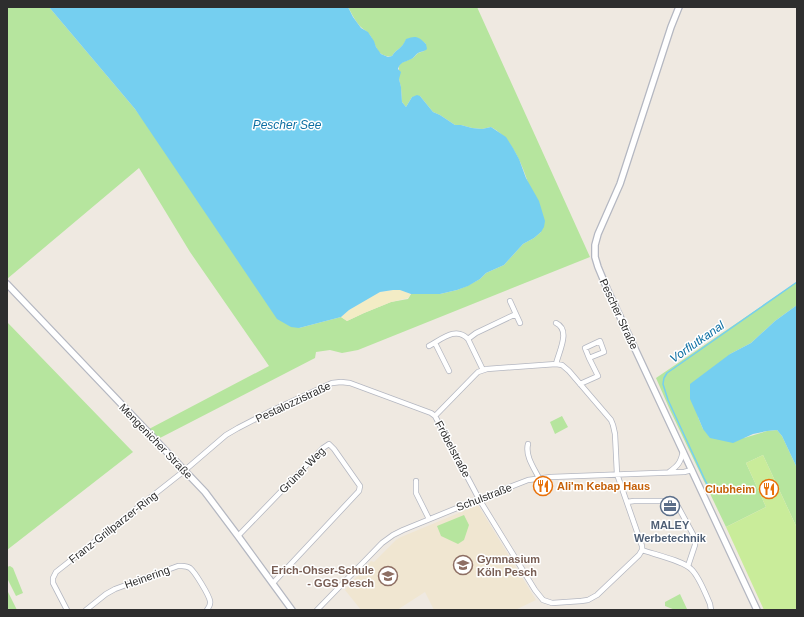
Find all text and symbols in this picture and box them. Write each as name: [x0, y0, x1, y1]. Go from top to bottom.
water label: Pescher See: [253, 118, 322, 132]
street label: Pescher Straße: [597, 277, 641, 351]
water label: Vorflutkanal: [667, 318, 727, 366]
street label: Pestalozzistraße: [254, 379, 332, 425]
street label: Mengenicher Straße: [117, 401, 195, 481]
street label: Fröbelstraße: [433, 419, 473, 479]
street label: Grüner Weg: [277, 445, 327, 495]
restaurant icon: Ali'm Kebap Haus: [532, 475, 554, 497]
restaurant icon: Clubheim: [758, 478, 780, 500]
place label: Ali'm Kebap Haus: [557, 480, 650, 492]
street label: Schulstraße: [454, 481, 514, 513]
place label: Clubheim: [705, 483, 755, 495]
street label: Franz-Grillparzer-Ring: [66, 489, 160, 565]
office icon: MALEY Werbetechnik: [659, 495, 681, 517]
place label: MALEY Werbetechnik: [634, 519, 707, 544]
place label: Gymnasium Köln Pesch: [477, 553, 540, 578]
school or university icon: Gymnasium Köln Pesch: [452, 554, 474, 576]
street label: Heinering: [123, 563, 171, 591]
place label: Erich-Ohser-Schule - GGS Pesch: [271, 564, 374, 589]
school or university icon: Erich-Ohser-Schule - GGS Pesch: [377, 565, 399, 587]

